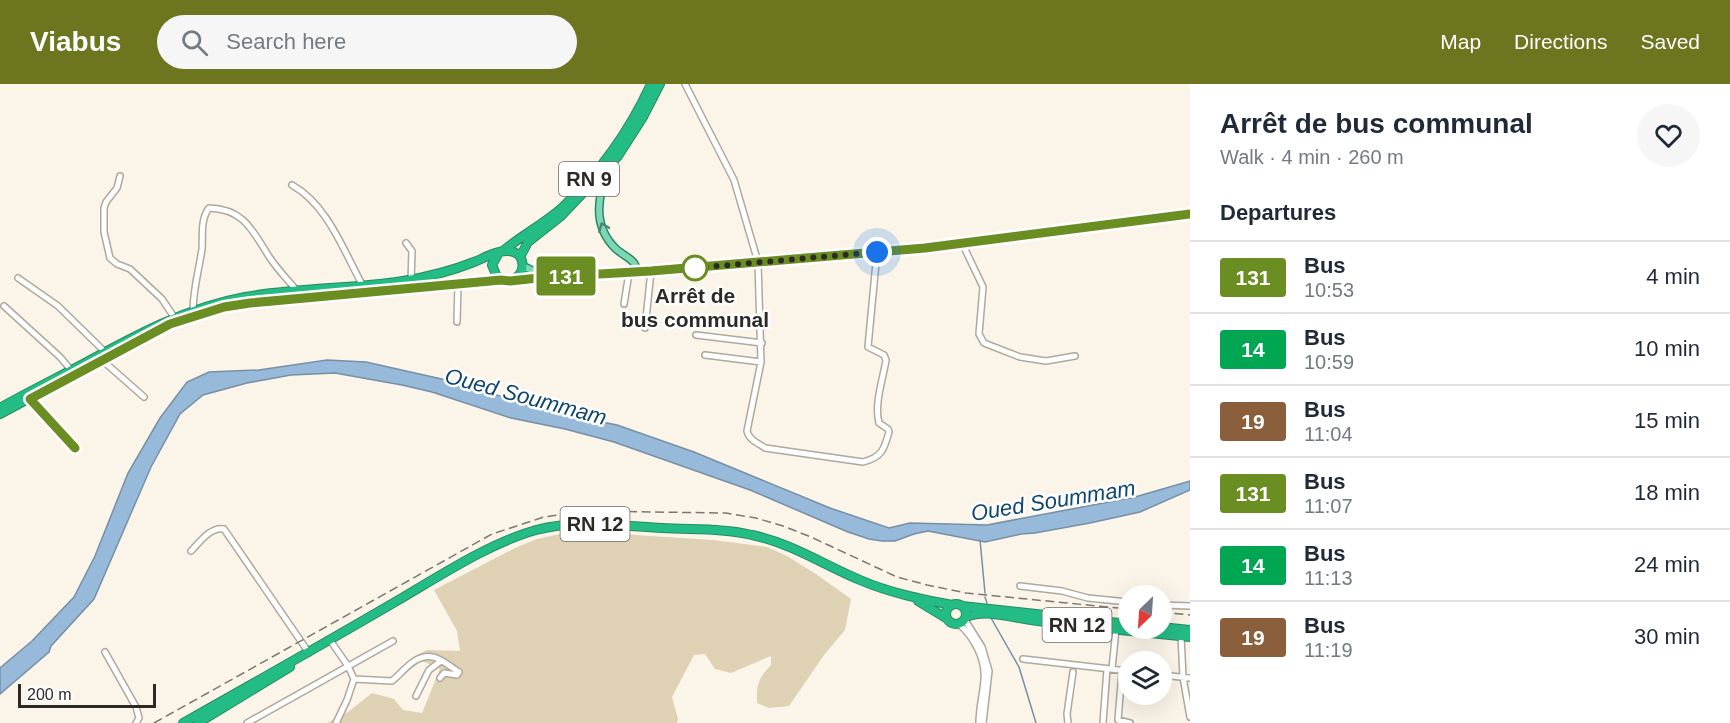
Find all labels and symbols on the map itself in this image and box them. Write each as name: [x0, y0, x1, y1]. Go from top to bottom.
road number: RN 9: [559, 162, 619, 196]
one-way arrow: [598, 222, 610, 233]
your location: [862, 237, 892, 267]
marker: Arrêt de bus communal: [682, 255, 708, 281]
line badge: 131: [532, 256, 600, 296]
place label: Arrêt de bus communal: [621, 284, 769, 331]
water label: Oued Soummam: [442, 363, 609, 430]
water label: Oued Soummam: [969, 475, 1137, 526]
road number: RN 12: [560, 507, 630, 541]
north arrow: [1118, 585, 1172, 639]
road number: RN 12: [1042, 608, 1112, 642]
scale bar: [18, 681, 156, 708]

